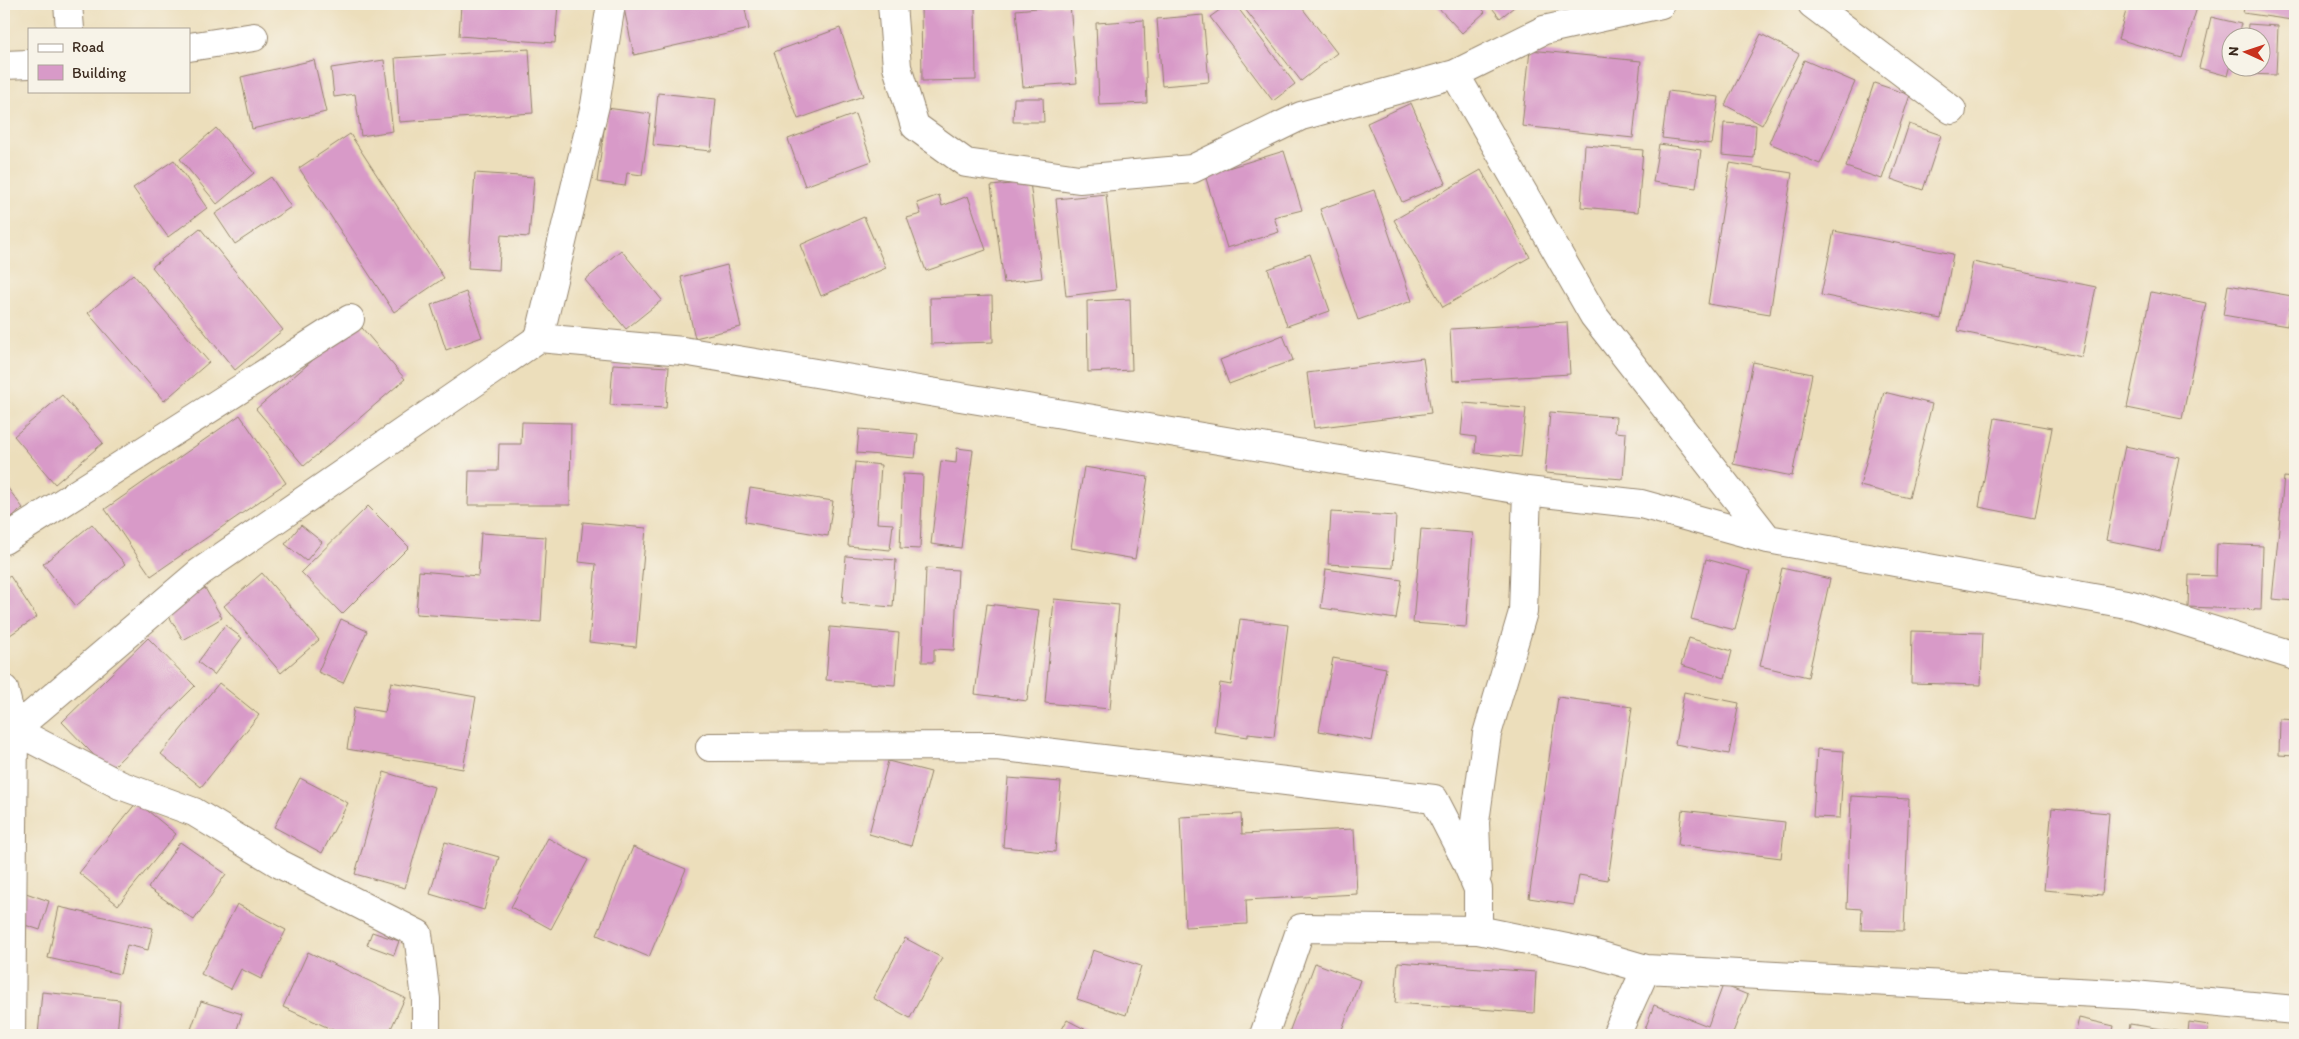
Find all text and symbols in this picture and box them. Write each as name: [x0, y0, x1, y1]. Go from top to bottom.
legend: [28, 28, 190, 92]
north arrow: [2222, 28, 2272, 78]
text: Road: [72, 38, 105, 56]
text: N: [2225, 46, 2242, 57]
text: Building: [72, 64, 126, 82]

